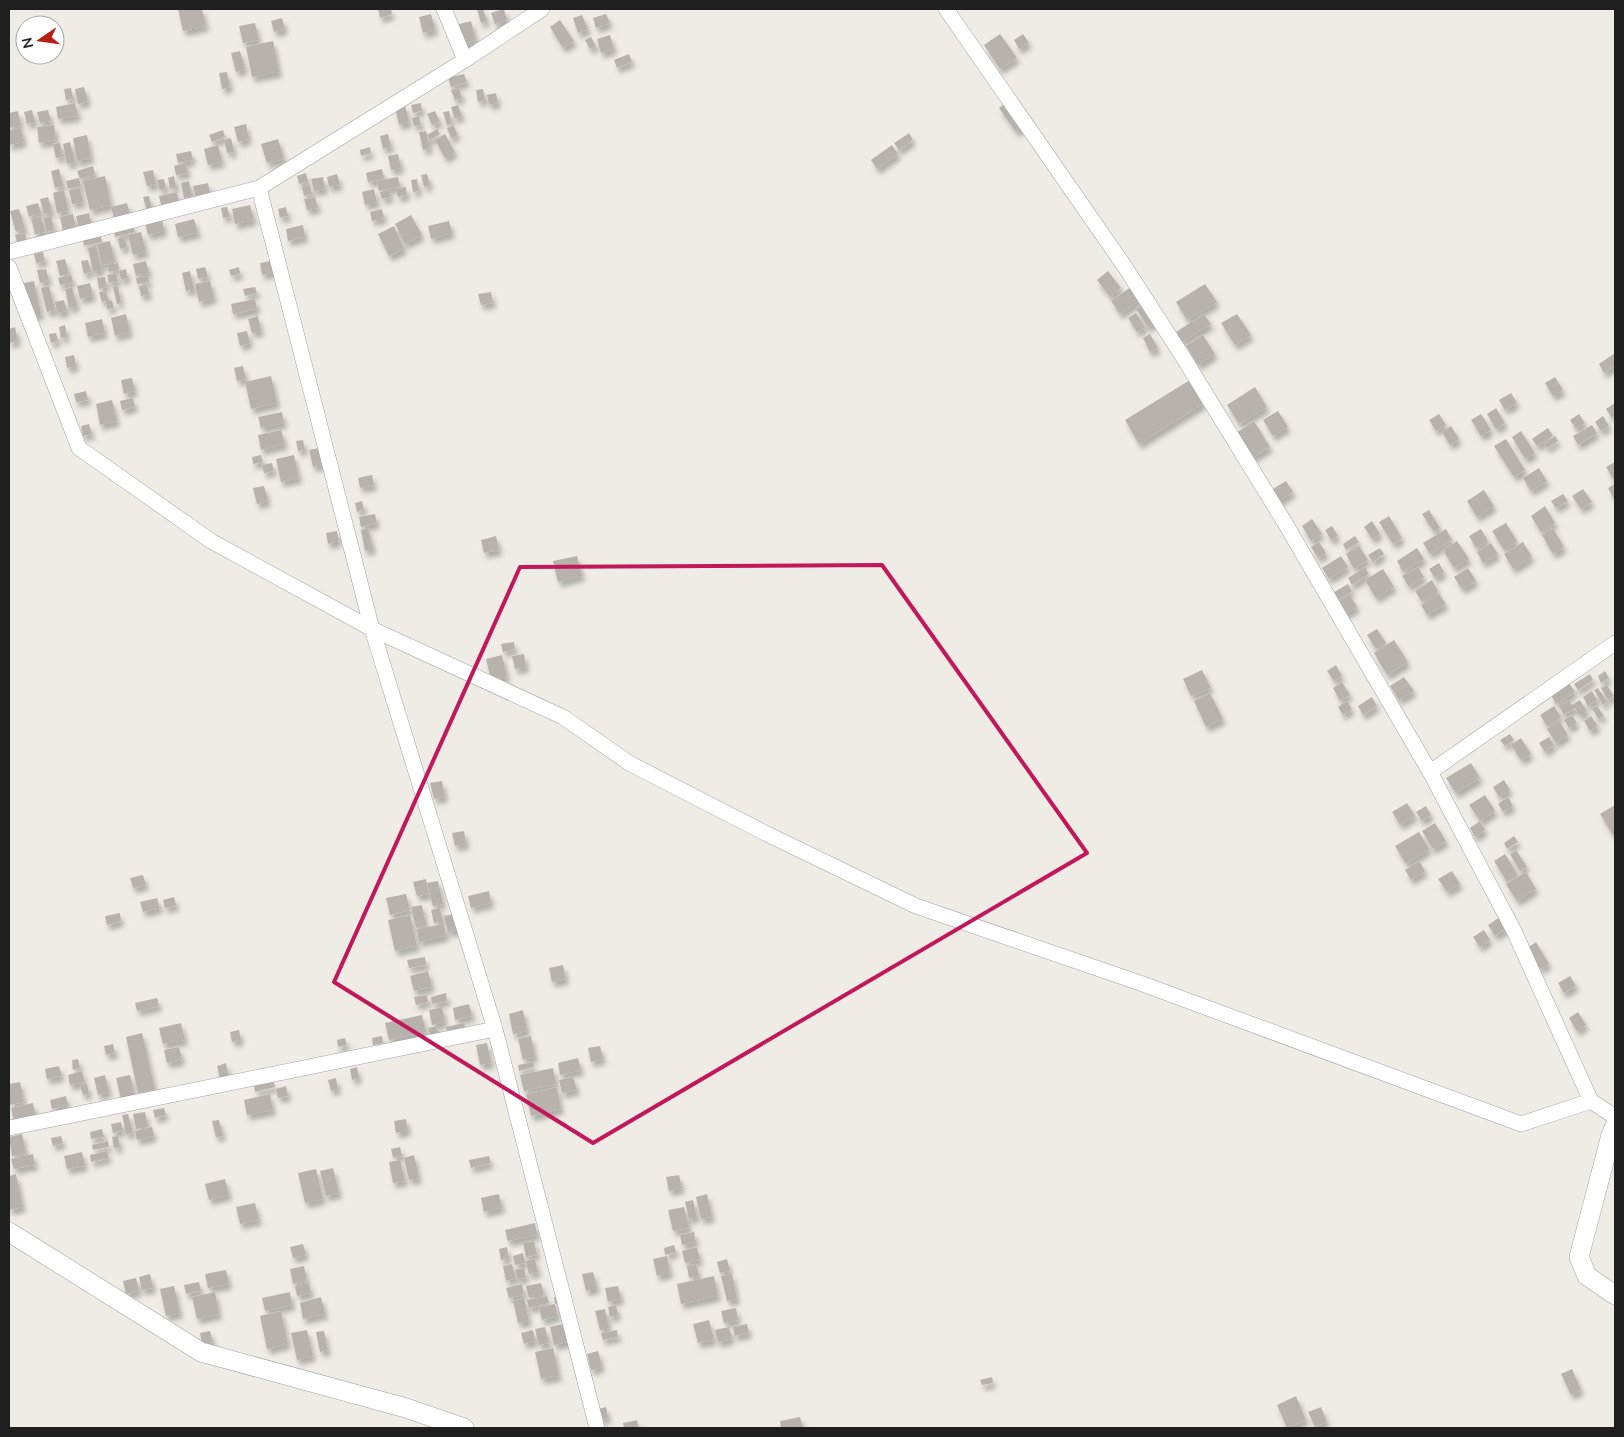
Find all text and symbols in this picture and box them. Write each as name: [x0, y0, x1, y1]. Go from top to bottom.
north arrow: [15, 15, 65, 65]
text: N: [17, 36, 37, 50]

